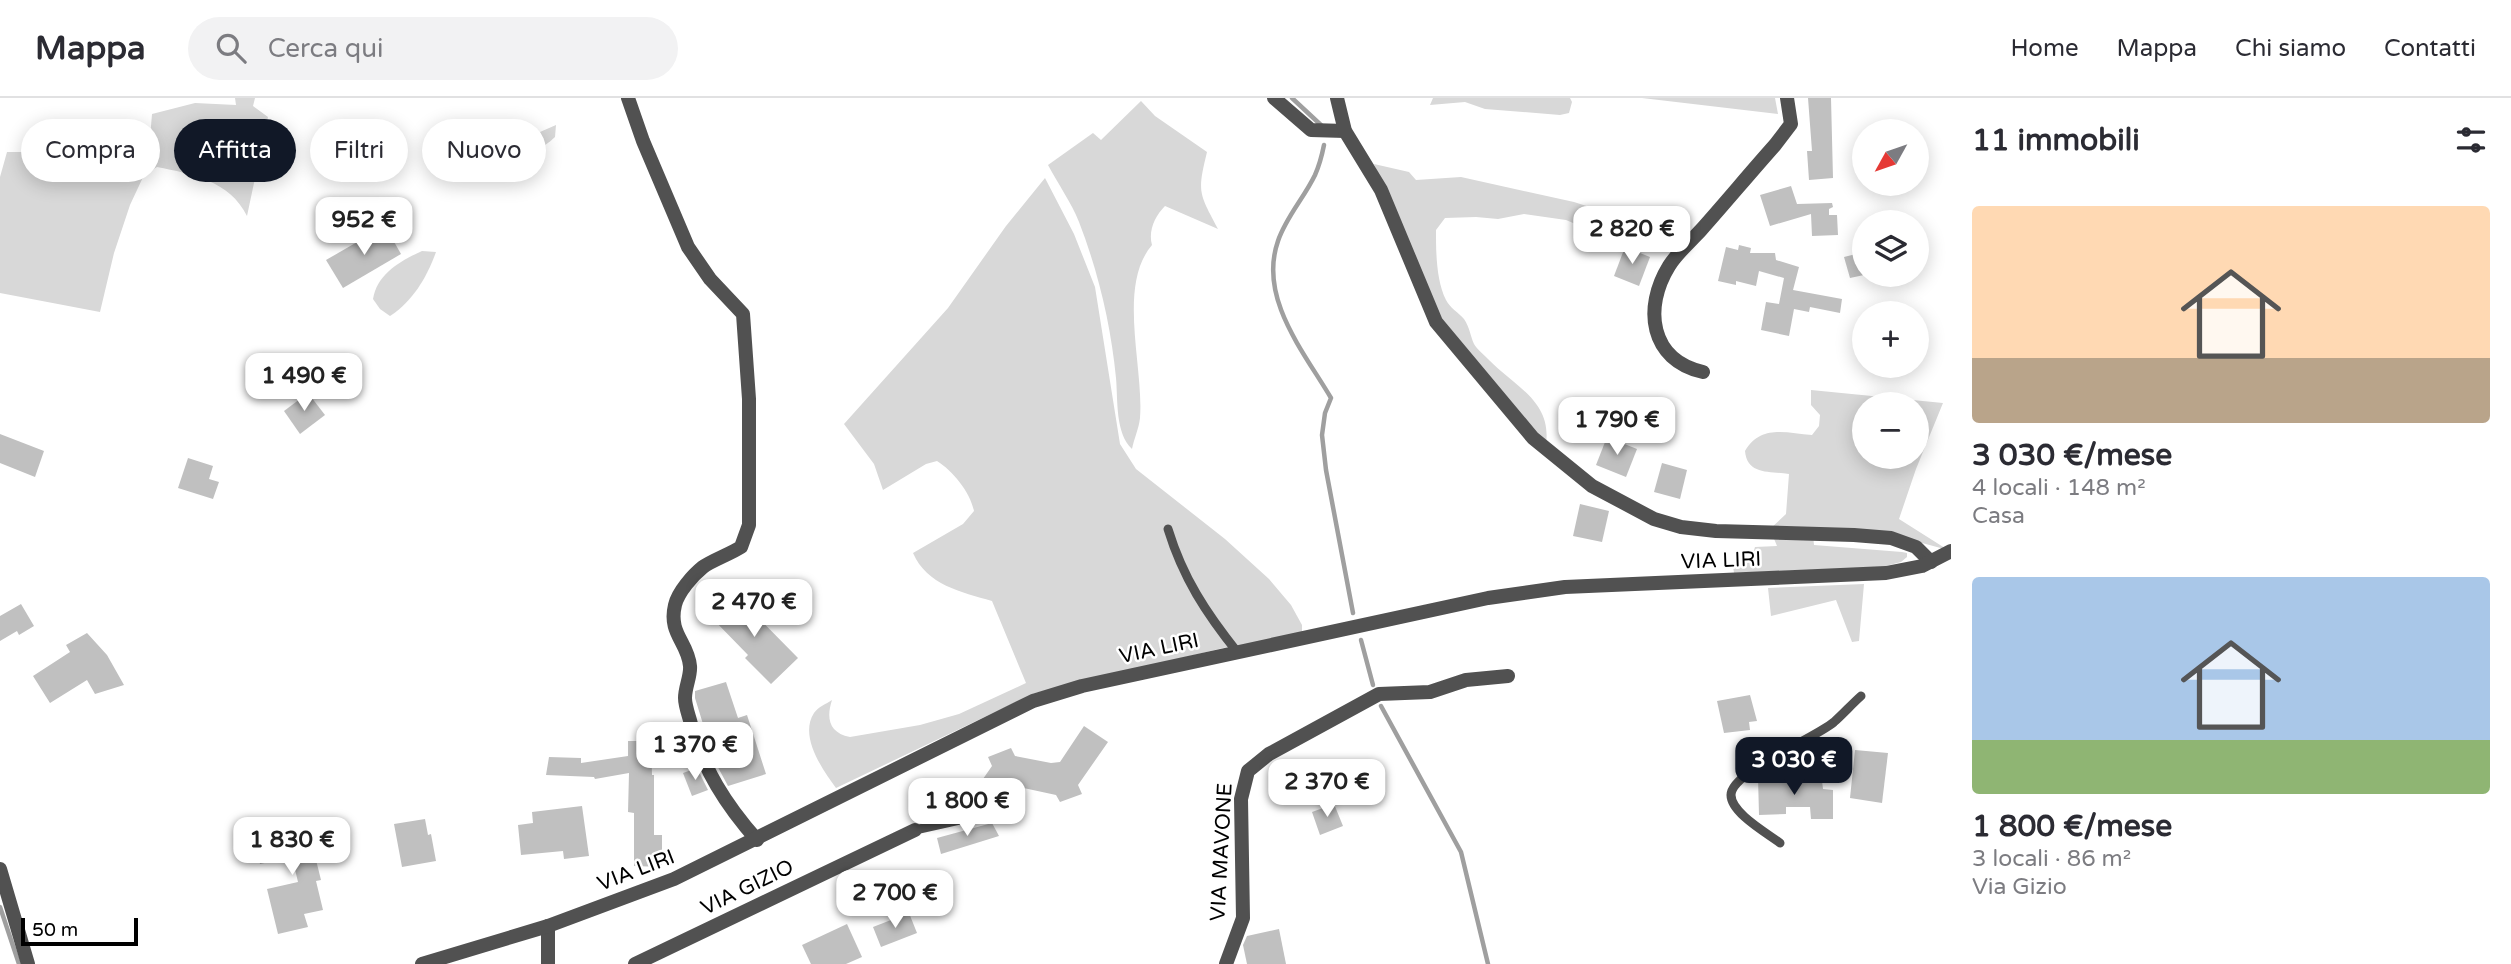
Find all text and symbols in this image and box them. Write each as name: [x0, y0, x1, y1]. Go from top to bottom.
search box: [188, 17, 678, 80]
text: Mappa: [35, 29, 146, 68]
icon: search: [212, 29, 250, 67]
text: Cerca qui: [268, 33, 384, 64]
text: Home: [2011, 34, 2079, 63]
text: Mappa: [2117, 34, 2197, 63]
text: Chi siamo: [2235, 34, 2346, 63]
text: Contatti: [2384, 34, 2476, 63]
chip: Compra: [21, 119, 160, 182]
chip: Affitta: [174, 119, 296, 182]
chip: Filtri: [310, 119, 408, 182]
chip: Nuovo: [422, 119, 546, 182]
north arrow: [1852, 119, 1928, 196]
map controls: [1852, 119, 1929, 469]
icon: filters: [2452, 121, 2490, 159]
text: 11 immobili: [1972, 122, 2140, 159]
pin: 952 €: [315, 198, 413, 257]
text: 952 €: [332, 206, 397, 234]
pin: 2 820 €: [1567, 206, 1697, 266]
button: layers: [1852, 210, 1929, 287]
text: 2 820 €: [1589, 215, 1675, 243]
icon: home: [2168, 251, 2294, 377]
button: +: [1852, 301, 1929, 378]
pin: 1 490 €: [239, 354, 369, 413]
text: 1 490 €: [261, 362, 347, 390]
button: −: [1852, 392, 1929, 469]
pin: 1 790 €: [1552, 398, 1682, 457]
text: 1 790 €: [1574, 406, 1660, 434]
text: 3 030 €/mese: [1972, 437, 2172, 474]
text: 4 locali · 148 m²: [1972, 474, 2146, 502]
text: Casa: [1972, 502, 2025, 530]
street label: VIA LIRI: [1680, 547, 1762, 574]
pin: 2 470 €: [689, 580, 819, 639]
text: 2 470 €: [711, 588, 797, 616]
icon: home: [2168, 622, 2294, 748]
street label: VIA LIRI: [1117, 628, 1201, 669]
pin: 1 370 €: [630, 722, 760, 782]
text: 1 370 €: [652, 731, 738, 759]
pin: 3 030 €: [1729, 738, 1859, 797]
text: 3 030 €: [1751, 746, 1837, 774]
pin: 2 370 €: [1262, 760, 1392, 819]
text: 2 370 €: [1284, 768, 1370, 796]
pin: 1 800 €: [902, 778, 1032, 838]
street label: VIA MAVONE: [1205, 782, 1238, 922]
text: 1 800 €: [924, 787, 1010, 815]
text: 1 800 €/mese: [1972, 808, 2172, 845]
pin: 1 830 €: [227, 818, 357, 877]
text: 1 830 €: [249, 826, 335, 854]
street label: VIA LIRI: [594, 844, 678, 897]
text: 3 locali · 86 m²: [1972, 845, 2131, 873]
street label: VIA GIZIO: [697, 854, 798, 921]
pin: 2 700 €: [830, 870, 960, 930]
text: Via Gizio: [1972, 873, 2067, 901]
text: 2 700 €: [852, 879, 938, 907]
scale bar: [21, 915, 138, 947]
text: 50 m: [32, 919, 78, 941]

